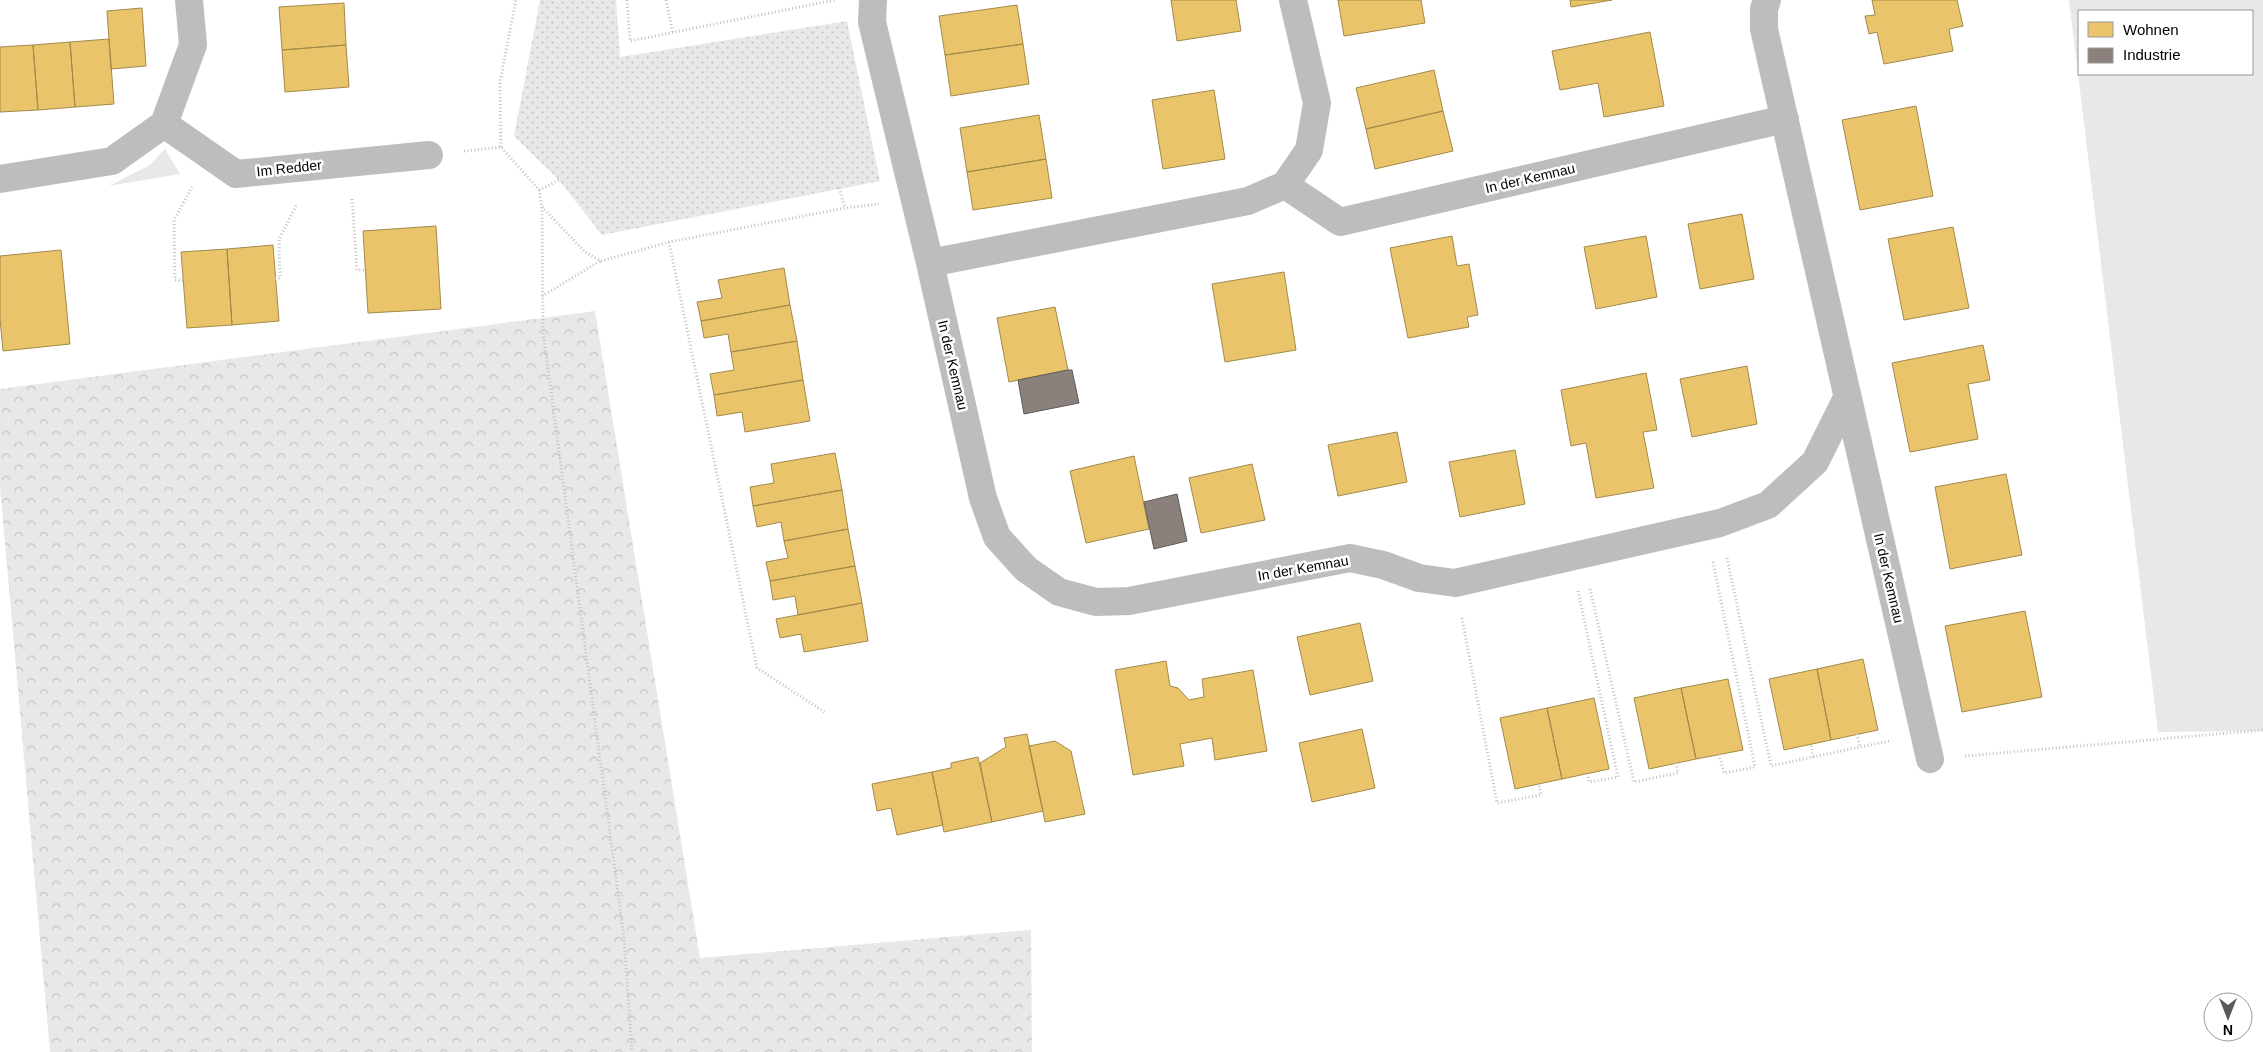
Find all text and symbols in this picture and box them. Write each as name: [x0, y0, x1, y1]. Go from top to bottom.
legend: [2078, 10, 2253, 75]
text: Wohnen: [2123, 21, 2179, 38]
text: Industrie: [2123, 46, 2181, 63]
street label: Im Redder: [256, 157, 323, 179]
street label: In der Kemnau: [1483, 160, 1577, 196]
street label: In der Kemnau: [935, 318, 971, 412]
street label: In der Kemnau: [1871, 531, 1907, 625]
street label: In der Kemnau: [1256, 552, 1350, 584]
north arrow: [2203, 992, 2253, 1042]
text: N: [2223, 1022, 2233, 1038]

